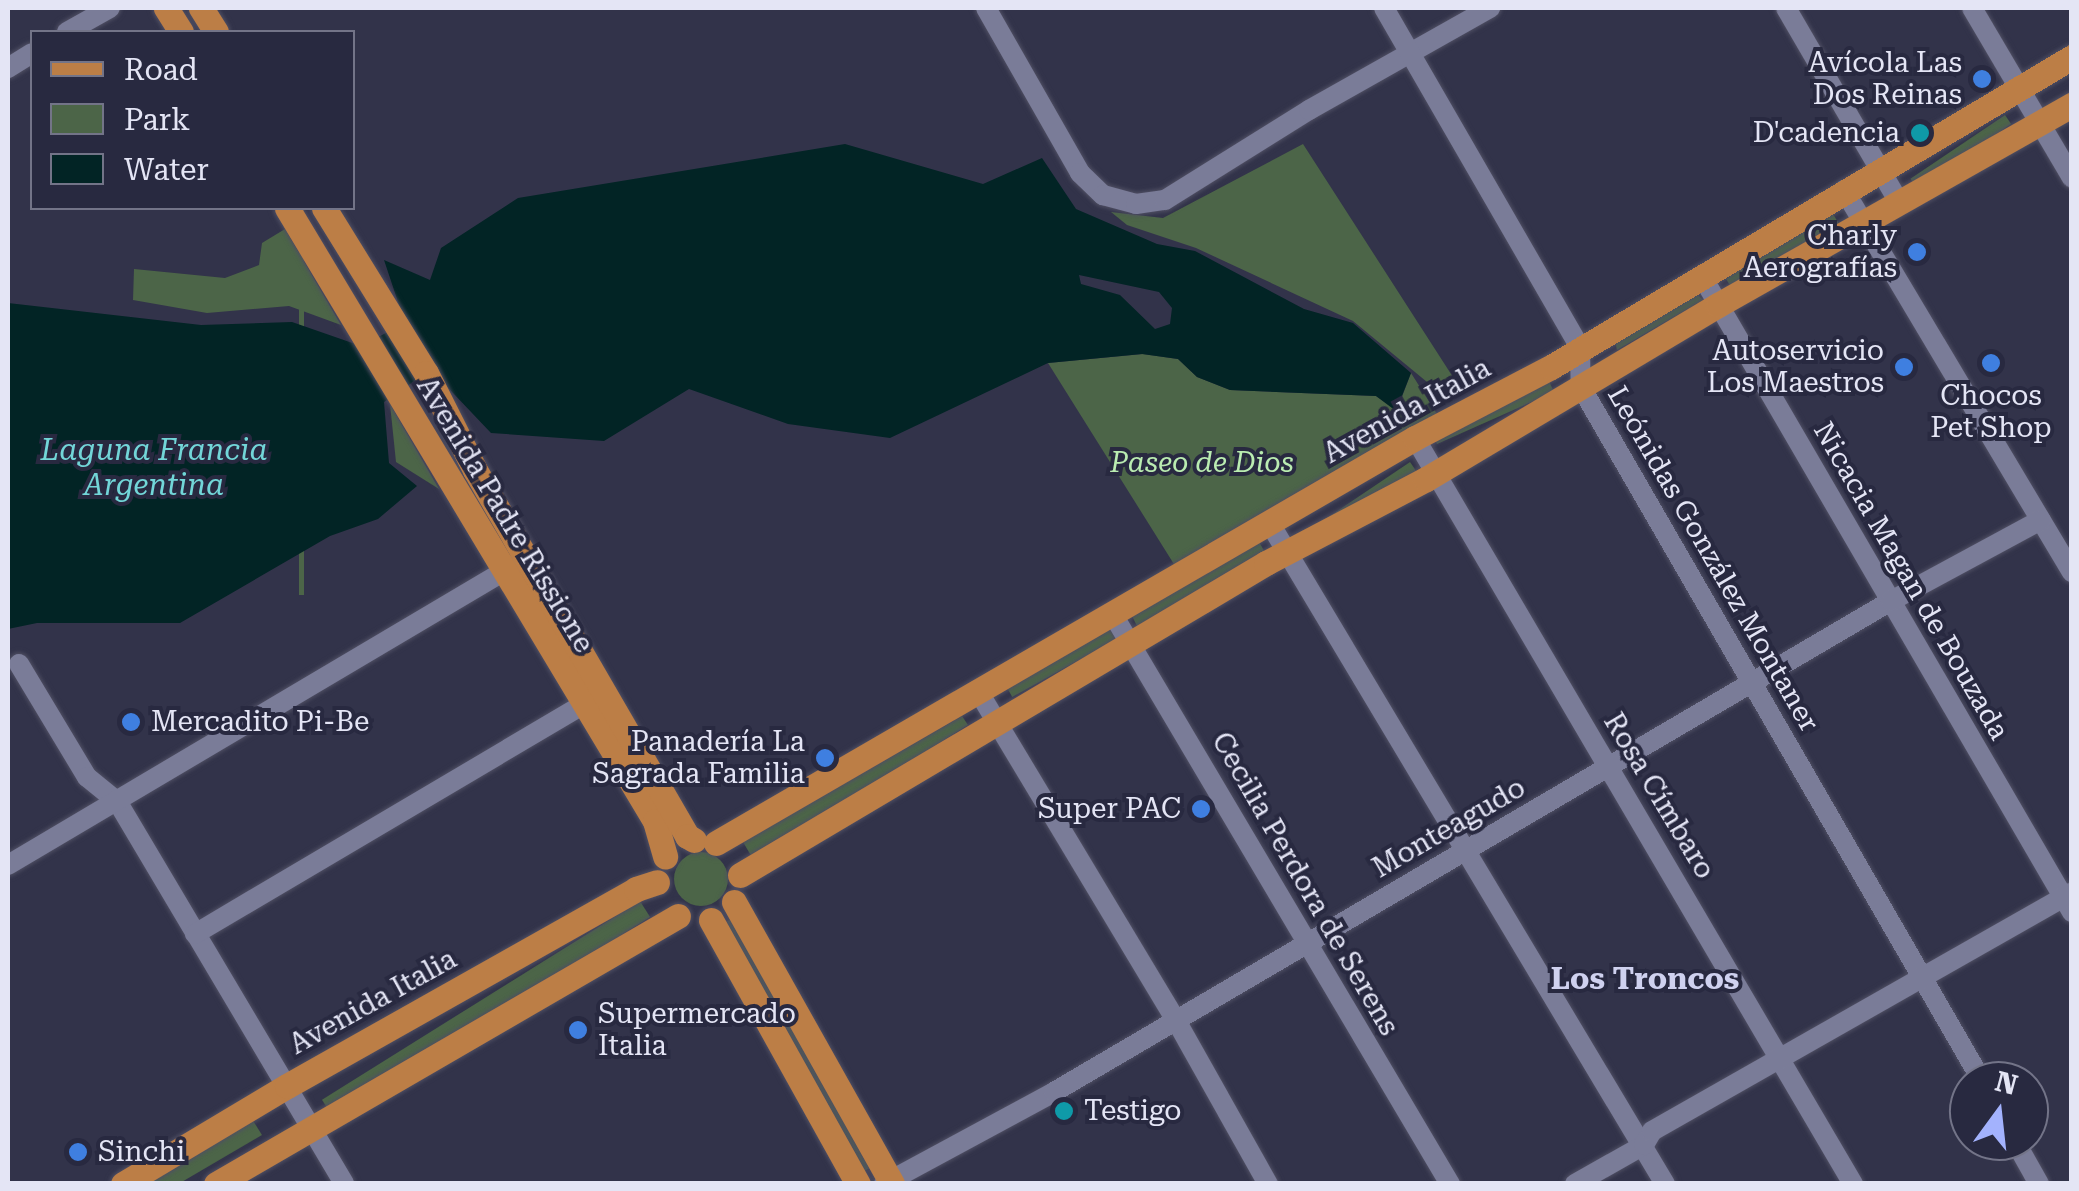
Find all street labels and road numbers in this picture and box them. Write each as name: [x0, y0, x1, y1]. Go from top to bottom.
street label: Avenida Italia: [1318, 351, 1496, 471]
street label: Avenida Padre Rissione: [409, 371, 601, 659]
street label: Leónidas González Montaner: [1600, 381, 1826, 737]
street label: Nicacia Magan de Bouzada: [1806, 416, 2016, 746]
street label: Rosa Címbaro: [1596, 707, 1722, 885]
street label: Cecilia Perdora de Serens: [1204, 726, 1406, 1042]
street label: Monteagudo: [1367, 771, 1531, 885]
street label: Avenida Italia: [284, 942, 462, 1062]

